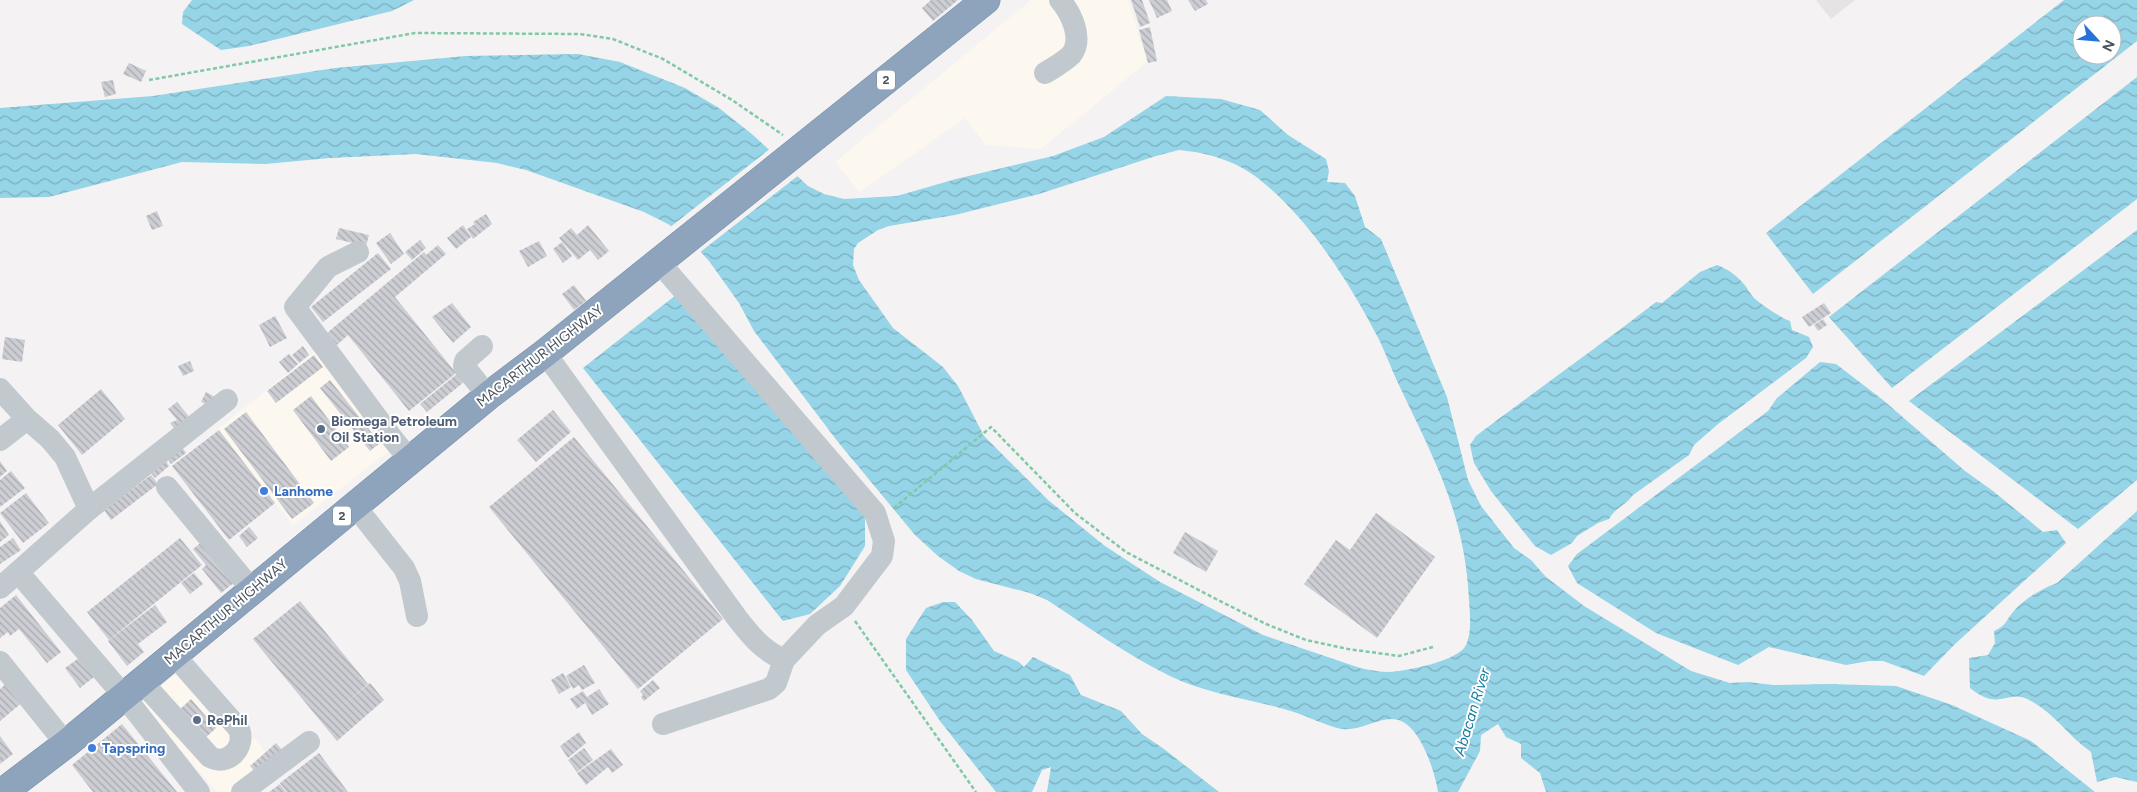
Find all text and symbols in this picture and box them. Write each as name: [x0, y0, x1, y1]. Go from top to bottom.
north arrow: [2072, 15, 2122, 65]
text: N: [2098, 37, 2118, 54]
road number: 2: [877, 70, 895, 90]
street label: MACARTHUR HIGHWAY: [473, 301, 607, 411]
place label: Biomega Petroleum Oil Station: [331, 413, 457, 446]
marker: Biomega Petroleum Oil Station: [315, 423, 327, 435]
place label: Lanhome: [274, 483, 333, 500]
marker: Lanhome: [258, 485, 270, 497]
road number: 2: [333, 506, 351, 526]
street label: MACARTHUR HIGHWAY: [161, 555, 292, 669]
water label: Abacan River: [1450, 665, 1494, 759]
place label: RePhil: [207, 712, 247, 729]
marker: RePhil: [191, 714, 203, 726]
place label: Tapspring: [102, 740, 165, 757]
marker: Tapspring: [86, 742, 98, 754]

